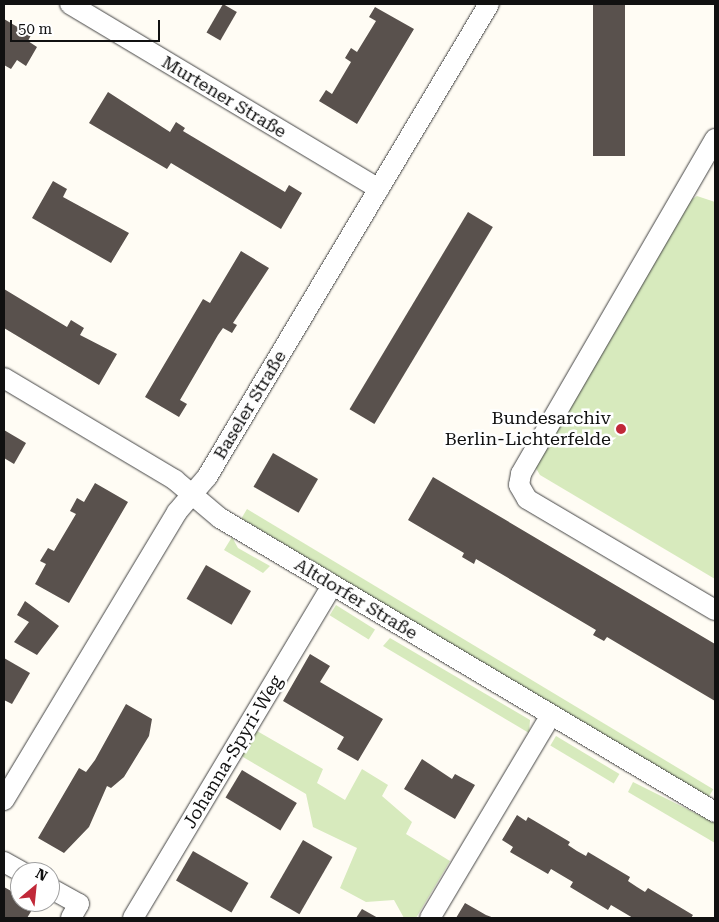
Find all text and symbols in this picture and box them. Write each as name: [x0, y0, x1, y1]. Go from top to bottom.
scale bar: [12, 10, 162, 42]
text: 50 m: [18, 20, 52, 38]
street label: Murtener Straße: [158, 51, 290, 143]
street label: Baseler Straße: [209, 347, 291, 463]
place label: Bundesarchiv Berlin-Lichterfelde: [445, 408, 611, 450]
marker: Bundesarchiv Berlin-Lichterfelde: [615, 423, 627, 435]
street label: Altdorfer Straße: [291, 554, 421, 644]
street label: Johanna-Spyri-Weg: [179, 672, 287, 832]
north arrow: [10, 862, 60, 912]
text: N: [33, 865, 50, 884]

